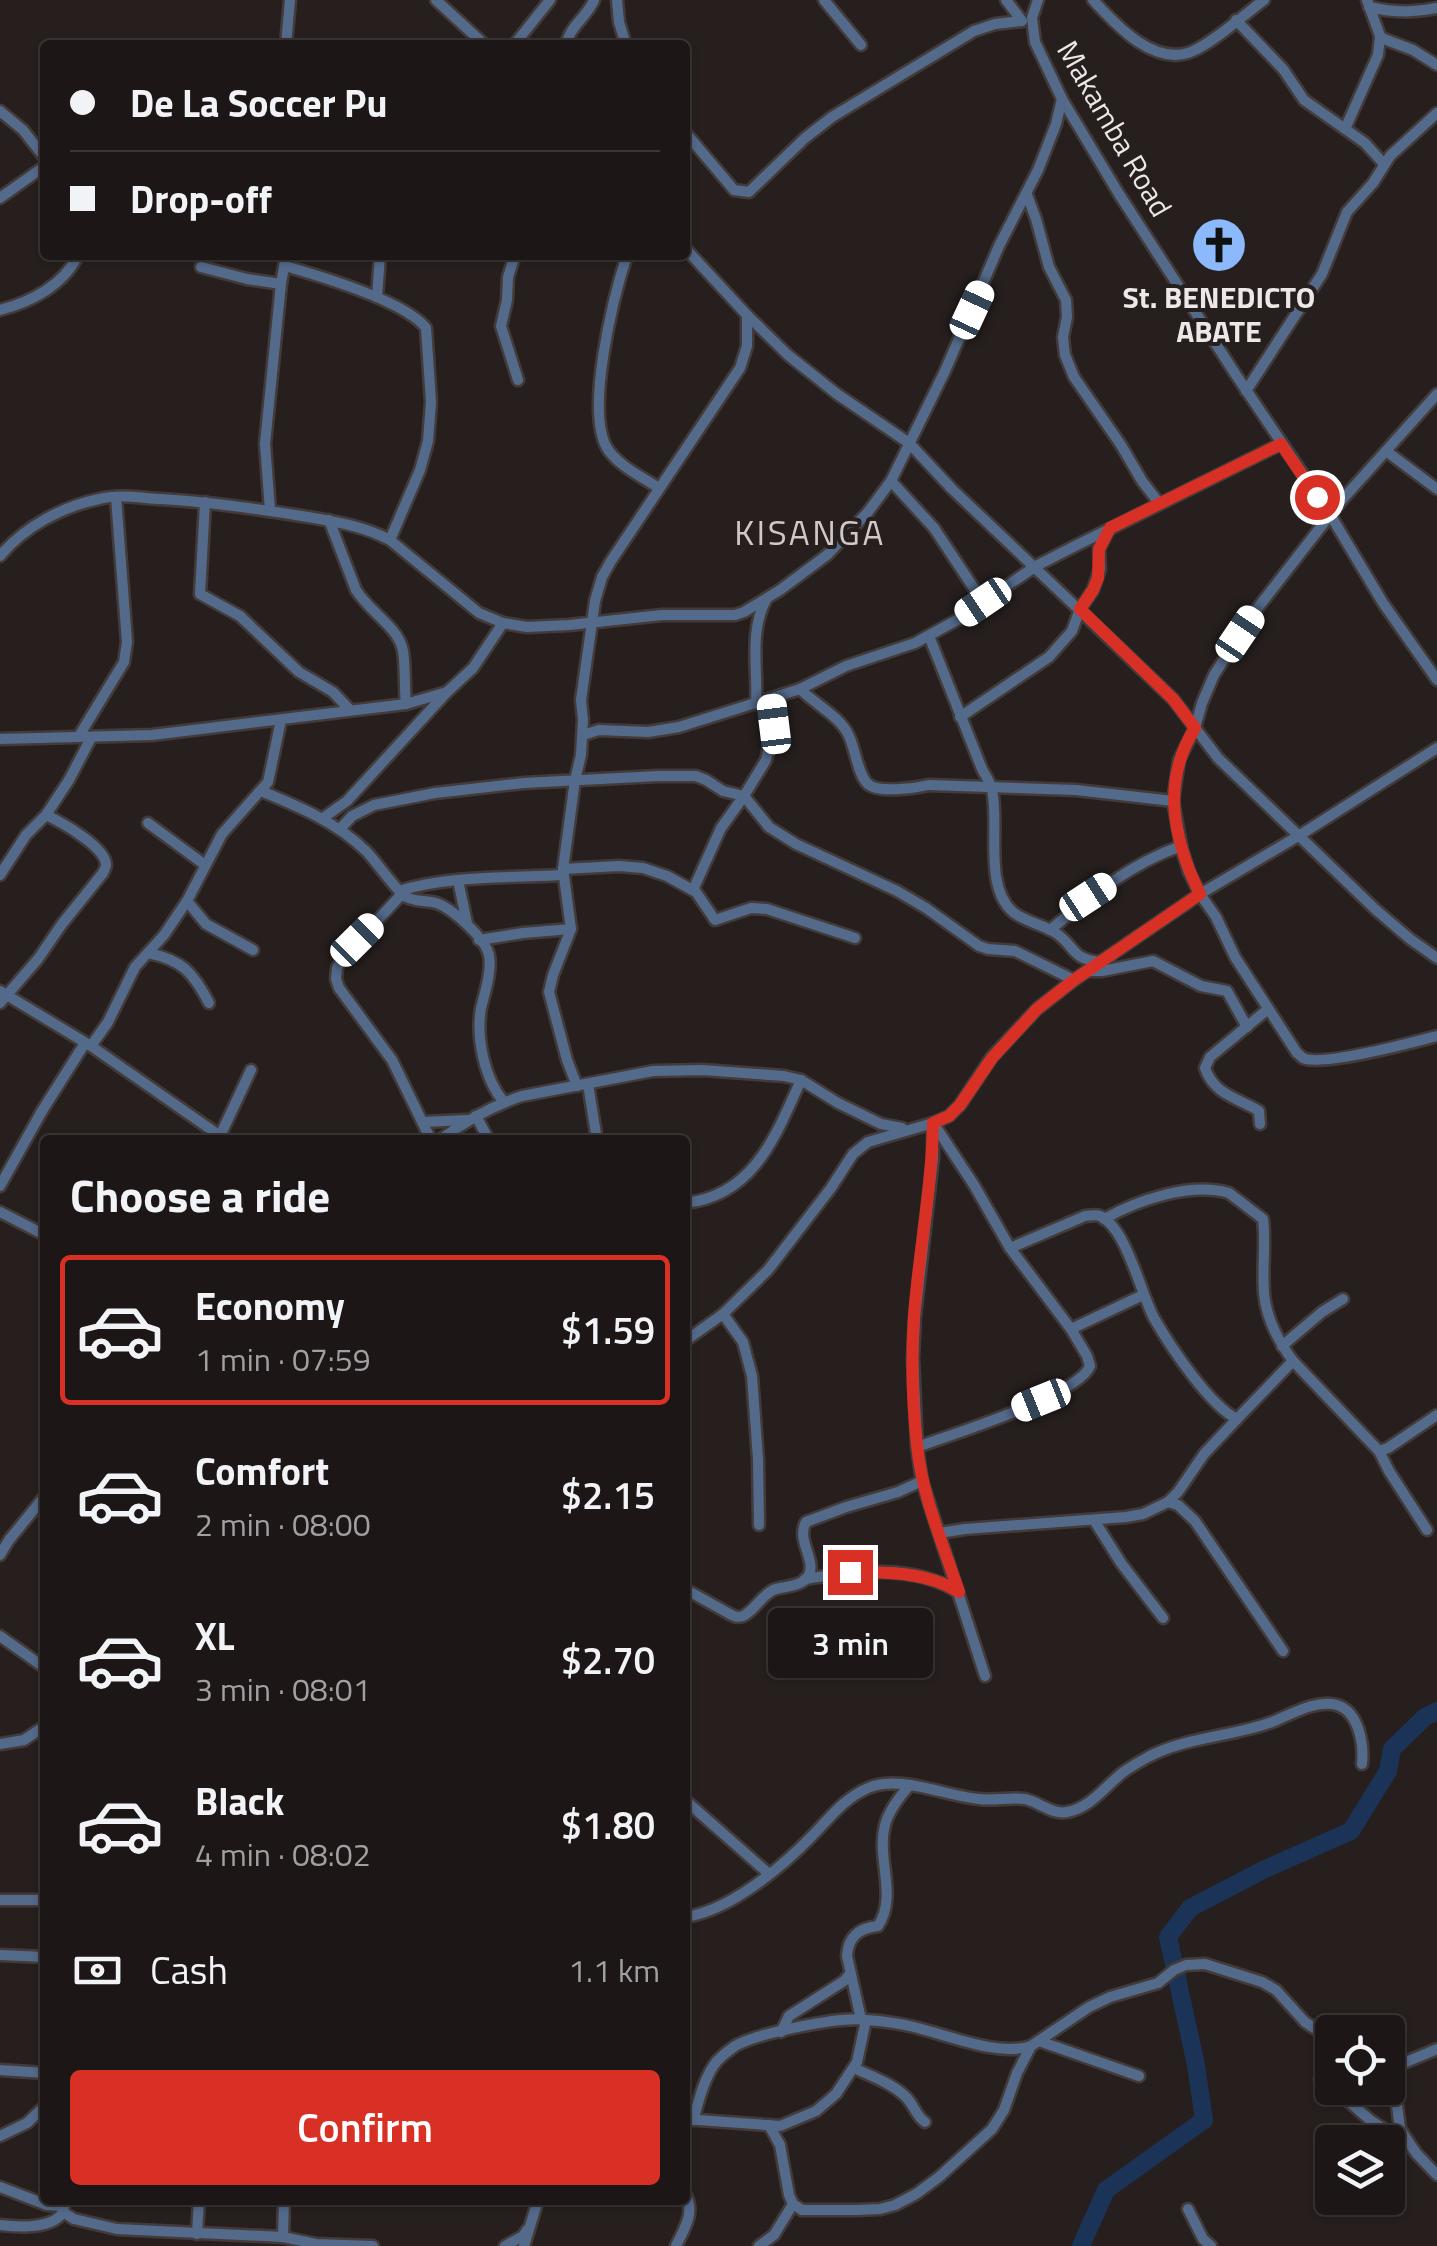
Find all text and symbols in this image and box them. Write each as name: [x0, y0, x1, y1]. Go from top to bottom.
street label: Makamba Road: [1046, 32, 1184, 225]
text: De La Soccer Pu: [130, 74, 387, 132]
text: Drop-off: [130, 170, 272, 228]
church icon: St. BENEDICTO ABATE: [1189, 215, 1249, 275]
place label: St. BENEDICTO ABATE: [1123, 274, 1315, 354]
car: [946, 276, 998, 344]
route start: [1295, 475, 1340, 520]
district label: KISANGA: [734, 505, 886, 559]
car: [950, 573, 1016, 631]
car: [1211, 601, 1269, 667]
car: [755, 692, 793, 756]
car: [1055, 868, 1121, 926]
car: [325, 908, 389, 972]
text: Choose a ride: [70, 1161, 330, 1229]
text: Economy: [195, 1277, 345, 1335]
icon: car: [75, 1285, 165, 1375]
text: $1.59: [561, 1301, 655, 1359]
text: 1 min · 07:59: [195, 1335, 371, 1383]
car: [1008, 1375, 1074, 1425]
text: Comfort: [195, 1442, 329, 1500]
icon: car: [75, 1450, 165, 1540]
text: $2.15: [561, 1466, 655, 1524]
text: 2 min · 08:00: [195, 1500, 371, 1548]
route end: [828, 1550, 873, 1595]
text: XL: [195, 1607, 235, 1665]
callout: 3 min: [768, 1607, 932, 1677]
icon: car: [75, 1615, 165, 1705]
text: 3 min: [812, 1619, 889, 1667]
text: $2.70: [561, 1631, 655, 1689]
text: 3 min · 08:01: [195, 1665, 371, 1713]
text: Black: [195, 1772, 284, 1830]
icon: car: [75, 1780, 165, 1870]
text: $1.80: [561, 1796, 655, 1854]
text: 4 min · 08:02: [195, 1830, 371, 1878]
text: Cash: [150, 1941, 228, 1999]
icon: cash: [70, 1943, 125, 1998]
text: 1.1 km: [568, 1946, 660, 1994]
map controls: [1315, 2015, 1405, 2215]
button: locate: [1315, 2015, 1405, 2105]
button: Confirm: [70, 2070, 660, 2185]
button: layers: [1315, 2125, 1405, 2215]

